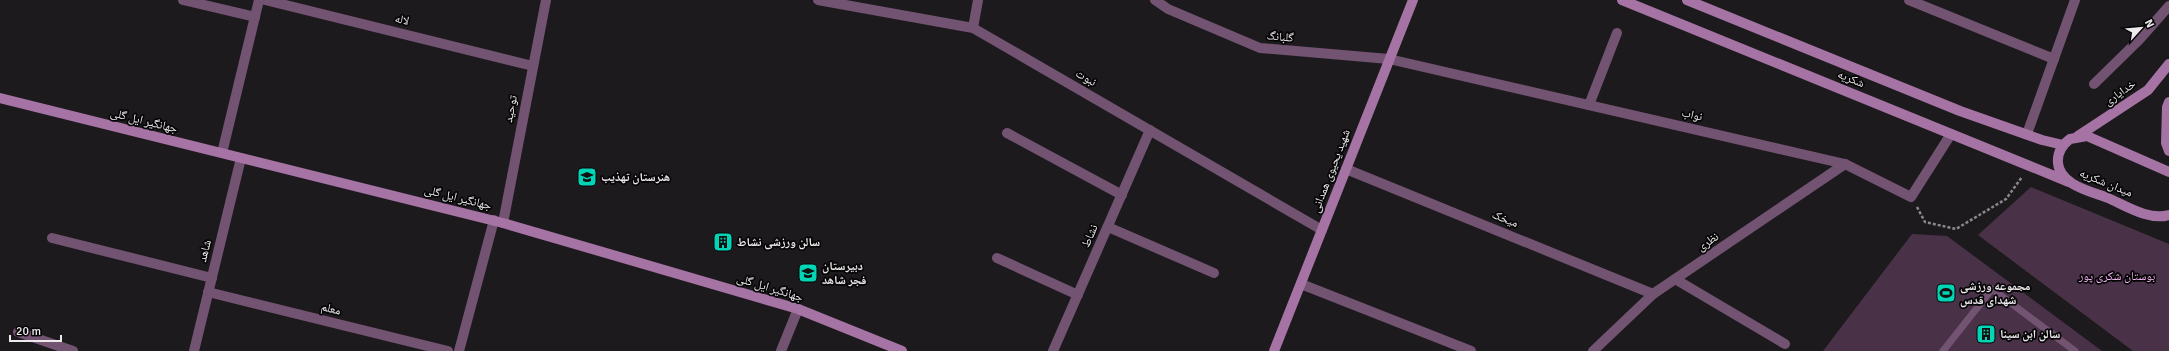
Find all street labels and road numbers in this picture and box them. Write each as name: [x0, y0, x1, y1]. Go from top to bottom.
street label: لاله: [393, 11, 411, 29]
street label: گلبانگ: [1266, 28, 1294, 46]
street label: نبوت: [1073, 66, 1099, 90]
street label: شکریه: [1835, 67, 1867, 91]
street label: خدایاری: [2101, 77, 2139, 109]
street label: توحید: [501, 94, 521, 124]
street label: جهانگیر ایل گلی: [109, 105, 180, 137]
street label: نواب: [1680, 105, 1704, 125]
street label: شهید یحیوی همدانی: [1308, 127, 1354, 215]
street label: میدان شکریه: [2077, 166, 2135, 200]
street label: جهانگیر ایل گلی: [423, 182, 494, 214]
street label: میخک: [1490, 207, 1520, 231]
street label: نشاط: [1078, 222, 1102, 250]
street label: نظری: [1694, 229, 1722, 255]
street label: شاهد: [195, 238, 215, 264]
street label: جهانگیر ایل گلی: [735, 271, 805, 305]
street label: معلم: [320, 299, 342, 319]

